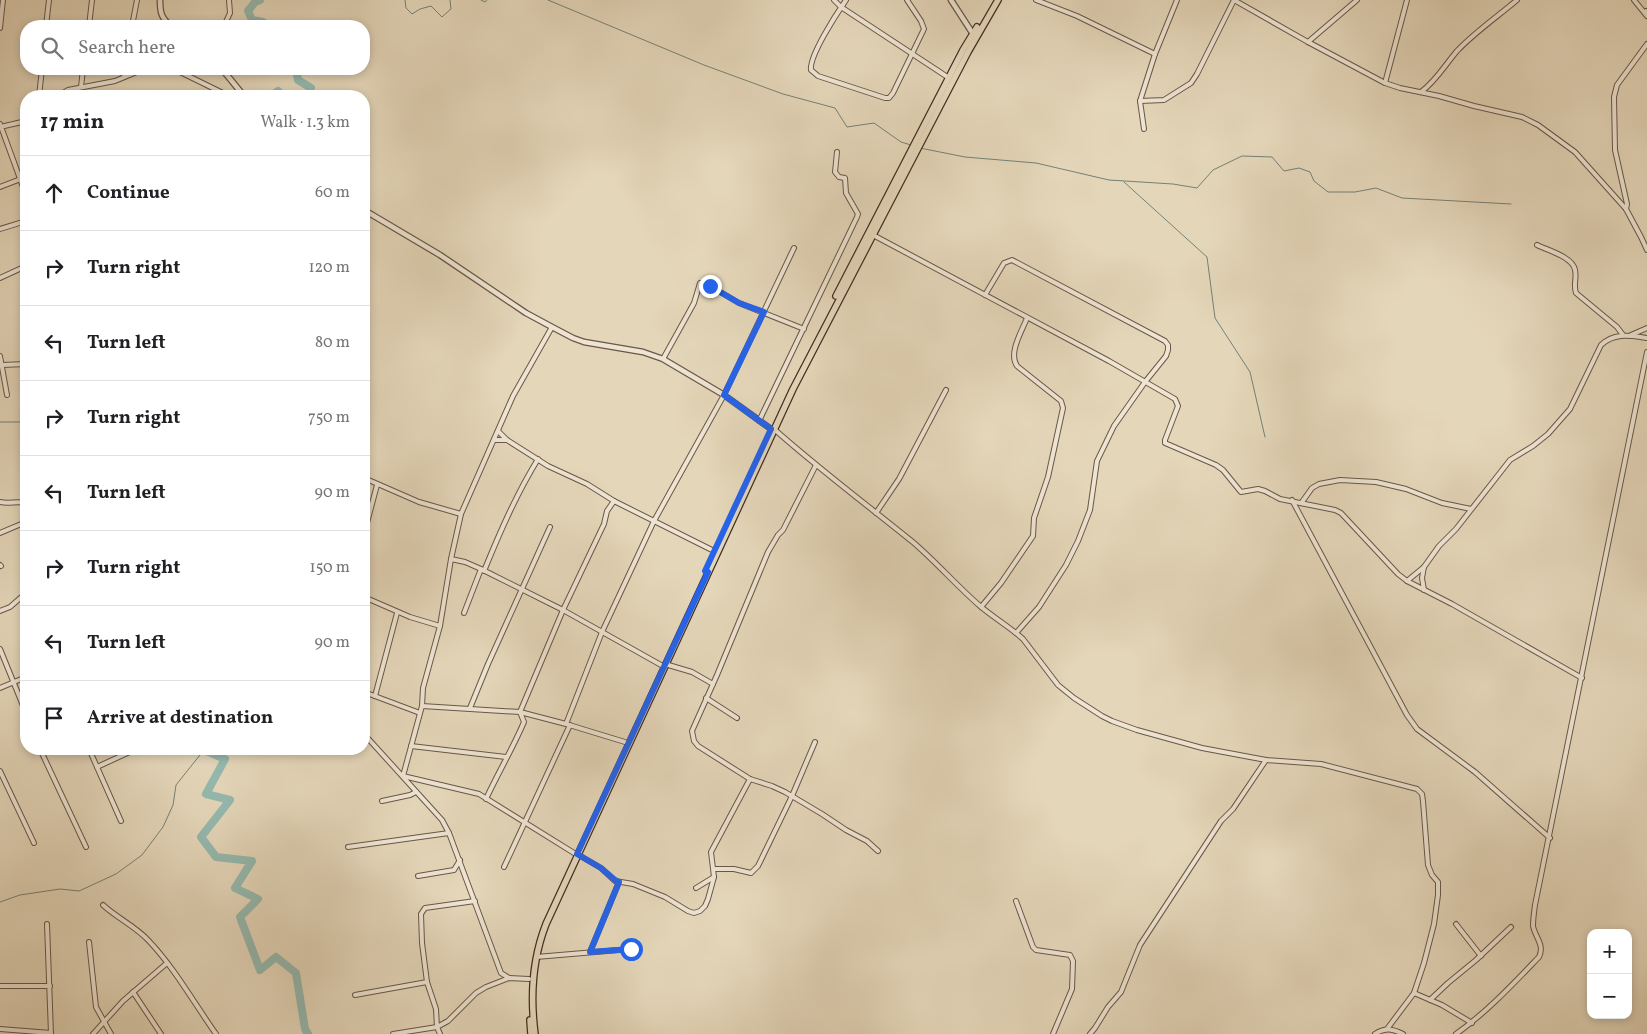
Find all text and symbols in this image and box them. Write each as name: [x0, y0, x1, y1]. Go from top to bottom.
search box: [20, 20, 370, 75]
icon: search: [38, 34, 66, 62]
text: Search here: [78, 35, 175, 61]
text: 17 min: [40, 108, 104, 137]
text: Walk · 1.3 km: [260, 112, 350, 134]
icon: ahead: [40, 179, 68, 207]
text: Continue: [87, 180, 170, 206]
text: 60 m: [315, 182, 350, 204]
icon: right: [40, 254, 68, 282]
text: Turn right: [87, 255, 180, 281]
text: 120 m: [308, 257, 350, 279]
route end: [699, 275, 722, 298]
icon: left: [40, 329, 68, 357]
text: Turn left: [87, 330, 166, 356]
text: 80 m: [315, 332, 350, 354]
icon: right: [40, 404, 68, 432]
text: Turn right: [87, 405, 180, 431]
text: 750 m: [308, 407, 350, 429]
icon: left: [40, 479, 68, 507]
text: Turn left: [87, 480, 166, 506]
text: 90 m: [314, 482, 350, 504]
icon: right: [40, 554, 68, 582]
text: Turn right: [87, 555, 180, 581]
text: 150 m: [309, 557, 350, 579]
icon: left: [40, 629, 68, 657]
text: Turn left: [87, 630, 166, 656]
text: 90 m: [314, 632, 350, 654]
icon: arrive: [40, 704, 68, 732]
text: Arrive at destination: [87, 705, 273, 731]
map controls: [1587, 929, 1632, 1019]
button: +: [1587, 929, 1632, 974]
route start: [620, 938, 643, 961]
button: −: [1587, 974, 1632, 1019]

